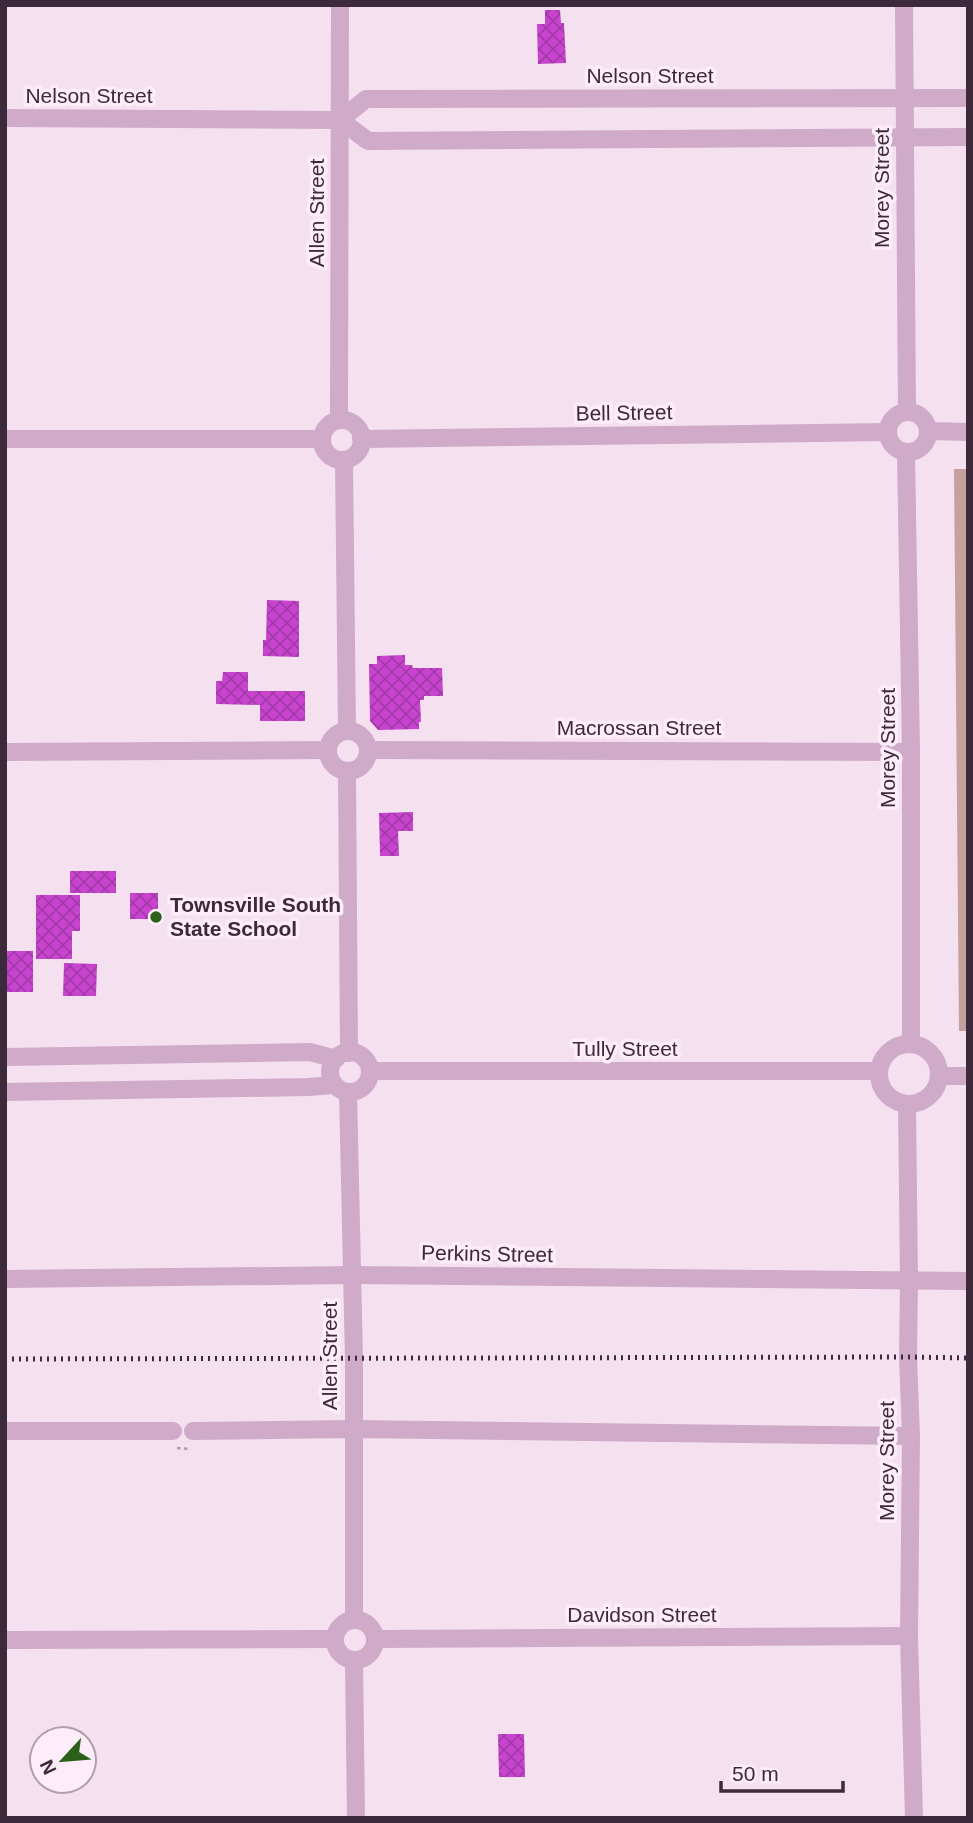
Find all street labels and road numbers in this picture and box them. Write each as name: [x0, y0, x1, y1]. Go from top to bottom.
street label: Nelson Street: [586, 64, 714, 87]
street label: Nelson Street: [25, 84, 153, 107]
street label: Morey Street: [870, 128, 893, 248]
street label: Allen Street: [305, 159, 328, 267]
street label: Bell Street: [575, 400, 673, 425]
street label: Morey Street: [876, 688, 899, 808]
street label: Macrossan Street: [557, 716, 721, 739]
street label: Tully Street: [572, 1037, 678, 1060]
street label: Perkins Street: [421, 1241, 553, 1266]
street label: Allen Street: [318, 1302, 341, 1410]
street label: Morey Street: [875, 1401, 898, 1521]
street label: Davidson Street: [567, 1603, 717, 1626]

